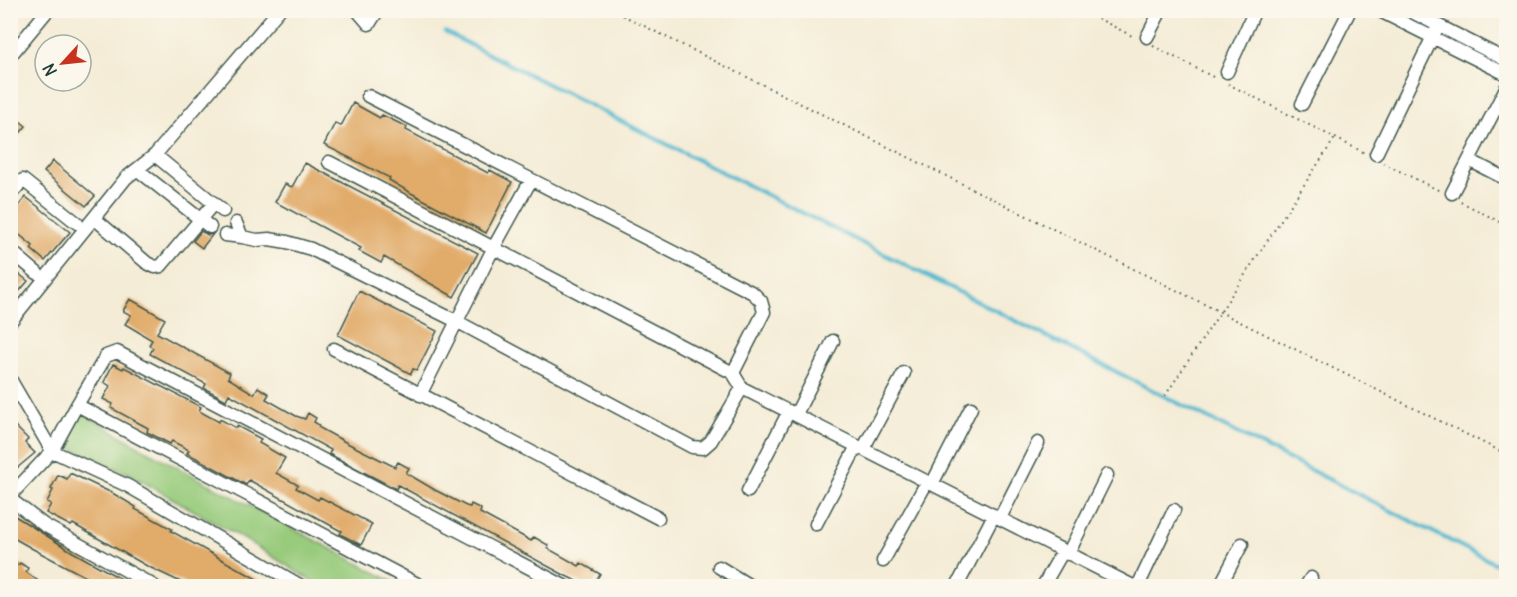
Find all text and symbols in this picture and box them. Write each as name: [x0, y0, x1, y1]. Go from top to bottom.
north arrow: [33, 33, 93, 93]
text: N: [38, 60, 61, 79]

